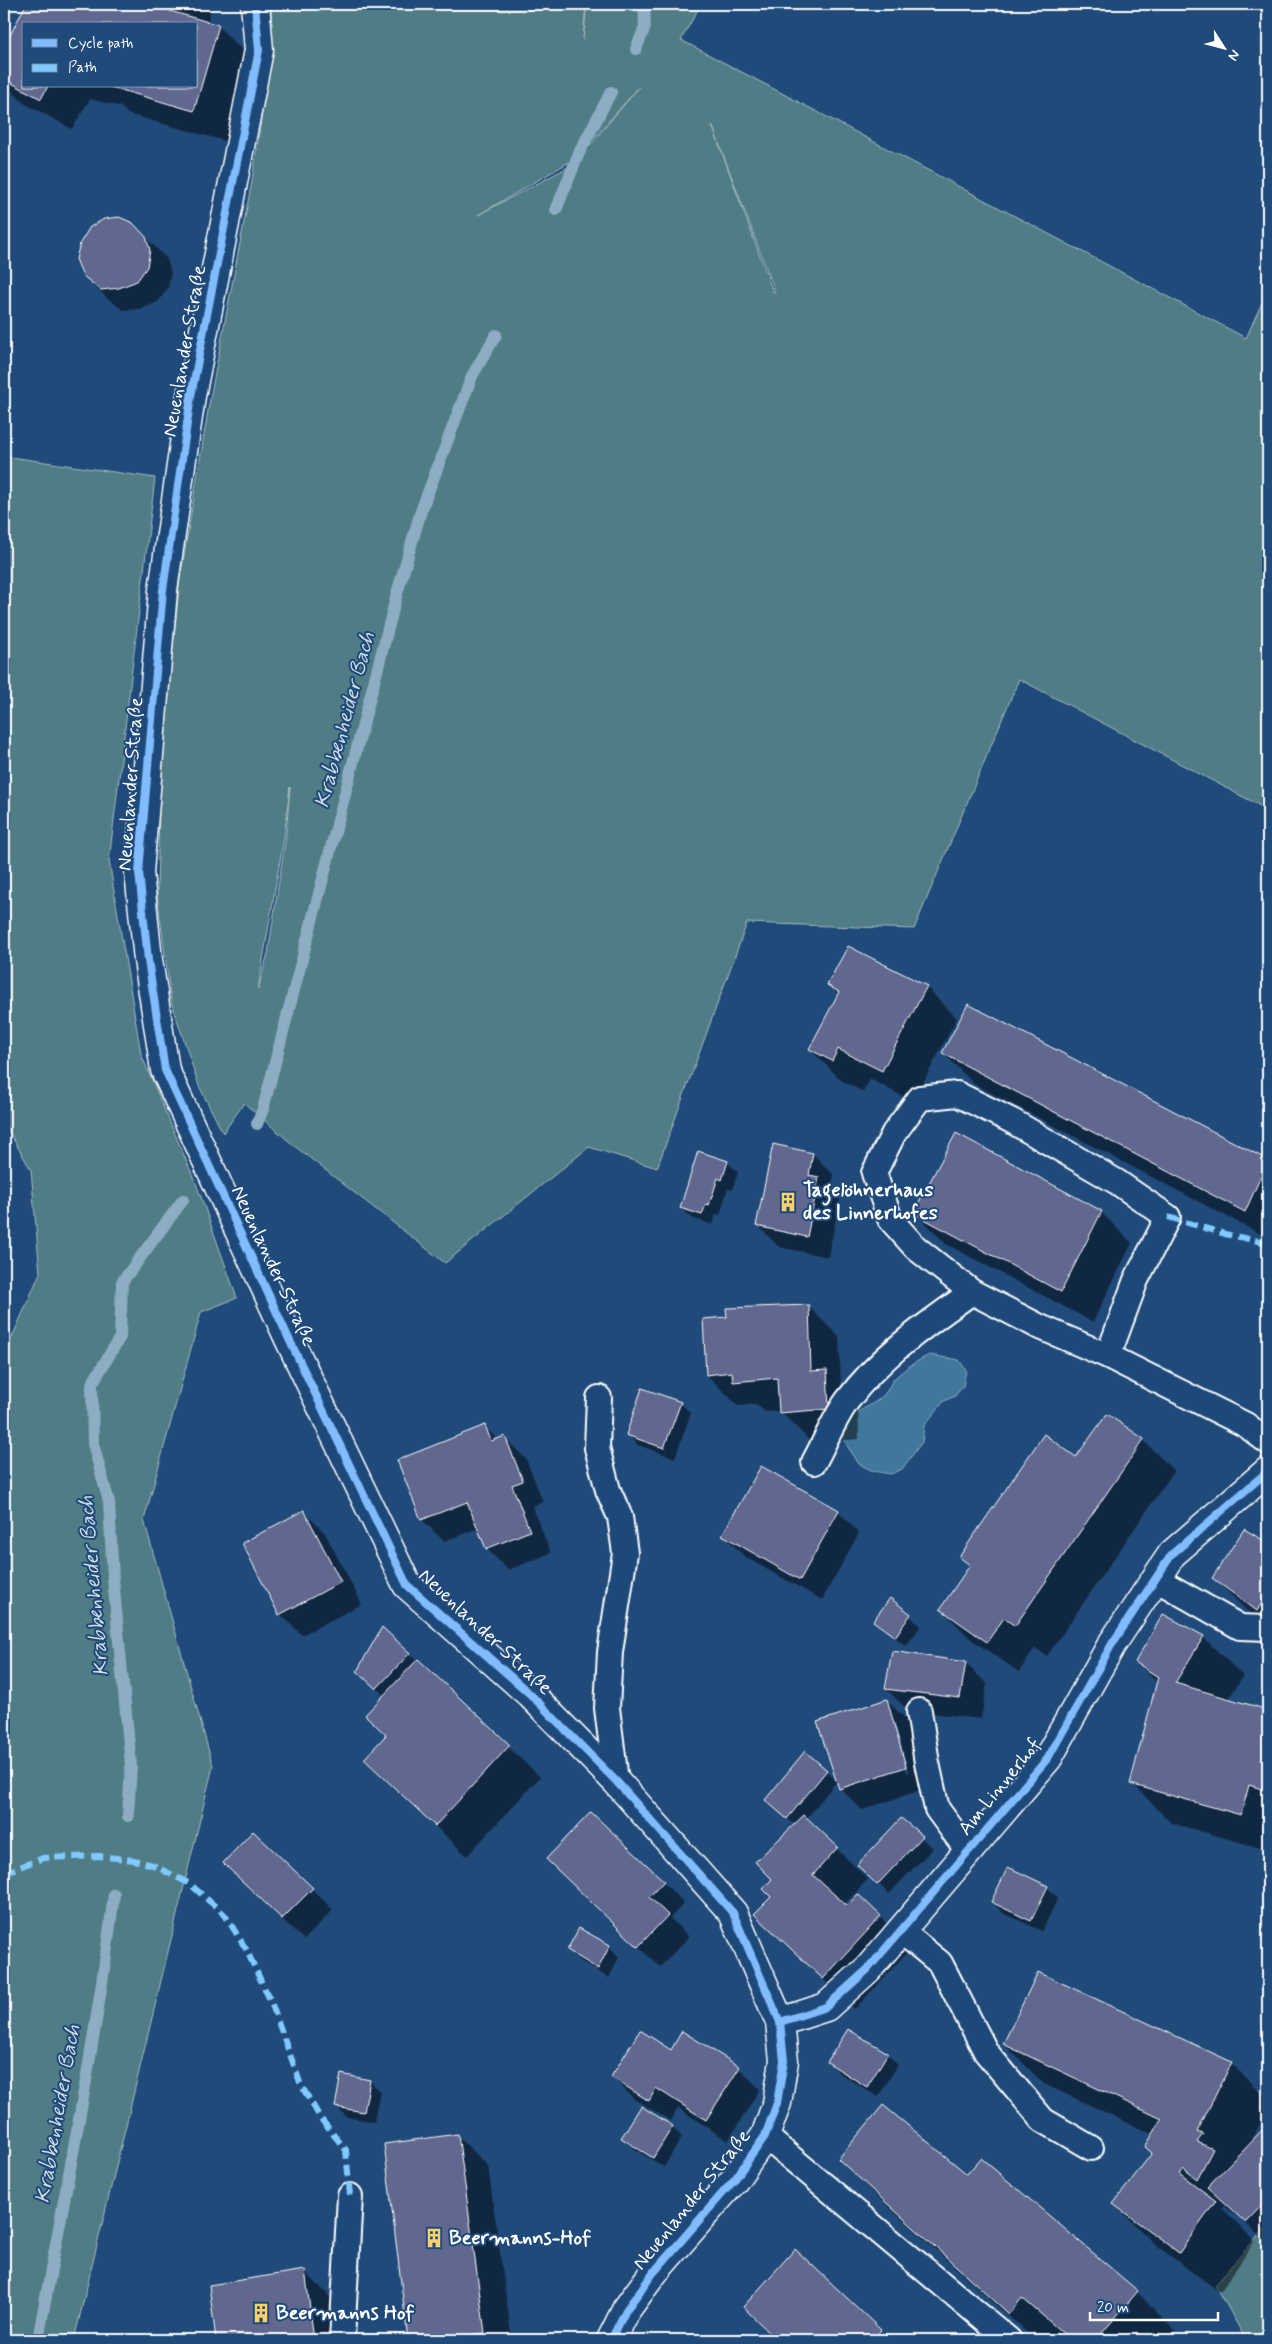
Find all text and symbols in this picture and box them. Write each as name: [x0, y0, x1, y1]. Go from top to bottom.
legend: [22, 22, 198, 88]
north arrow: [1200, 22, 1250, 72]
text: Cycle path: [68, 34, 133, 54]
text: N: [1224, 46, 1244, 64]
text: Path: [68, 58, 97, 78]
street label: Neuenlander Straße: [157, 263, 213, 439]
water label: Krabbenheider Bach: [308, 629, 382, 811]
street label: Neuenlander Straße: [111, 696, 151, 872]
place label: Tagelöhnerhaus des Linnerhofes: [803, 1177, 938, 1227]
street label: Neuenlander Straße: [224, 1181, 322, 1351]
building icon: Tagelöhnerhaus des Linnerhofes: [777, 1191, 799, 1213]
water label: Krabbenheider Bach: [72, 1494, 116, 1677]
street label: Neuenlander Straße: [412, 1563, 558, 1701]
street label: Am Linnerhof: [952, 1732, 1048, 1842]
water label: Krabbenheider Bach: [28, 2022, 88, 2206]
street label: Neuenlander Straße: [627, 2124, 757, 2276]
place label: Beermanns-Hof: [449, 2225, 591, 2252]
building icon: Beermanns-Hof: [423, 2227, 445, 2249]
scale bar: [1090, 2289, 1217, 2321]
text: 20 m: [1097, 2298, 1129, 2318]
place label: Beermanns Hof: [276, 2300, 415, 2327]
building icon: Beermanns Hof: [250, 2302, 272, 2324]

